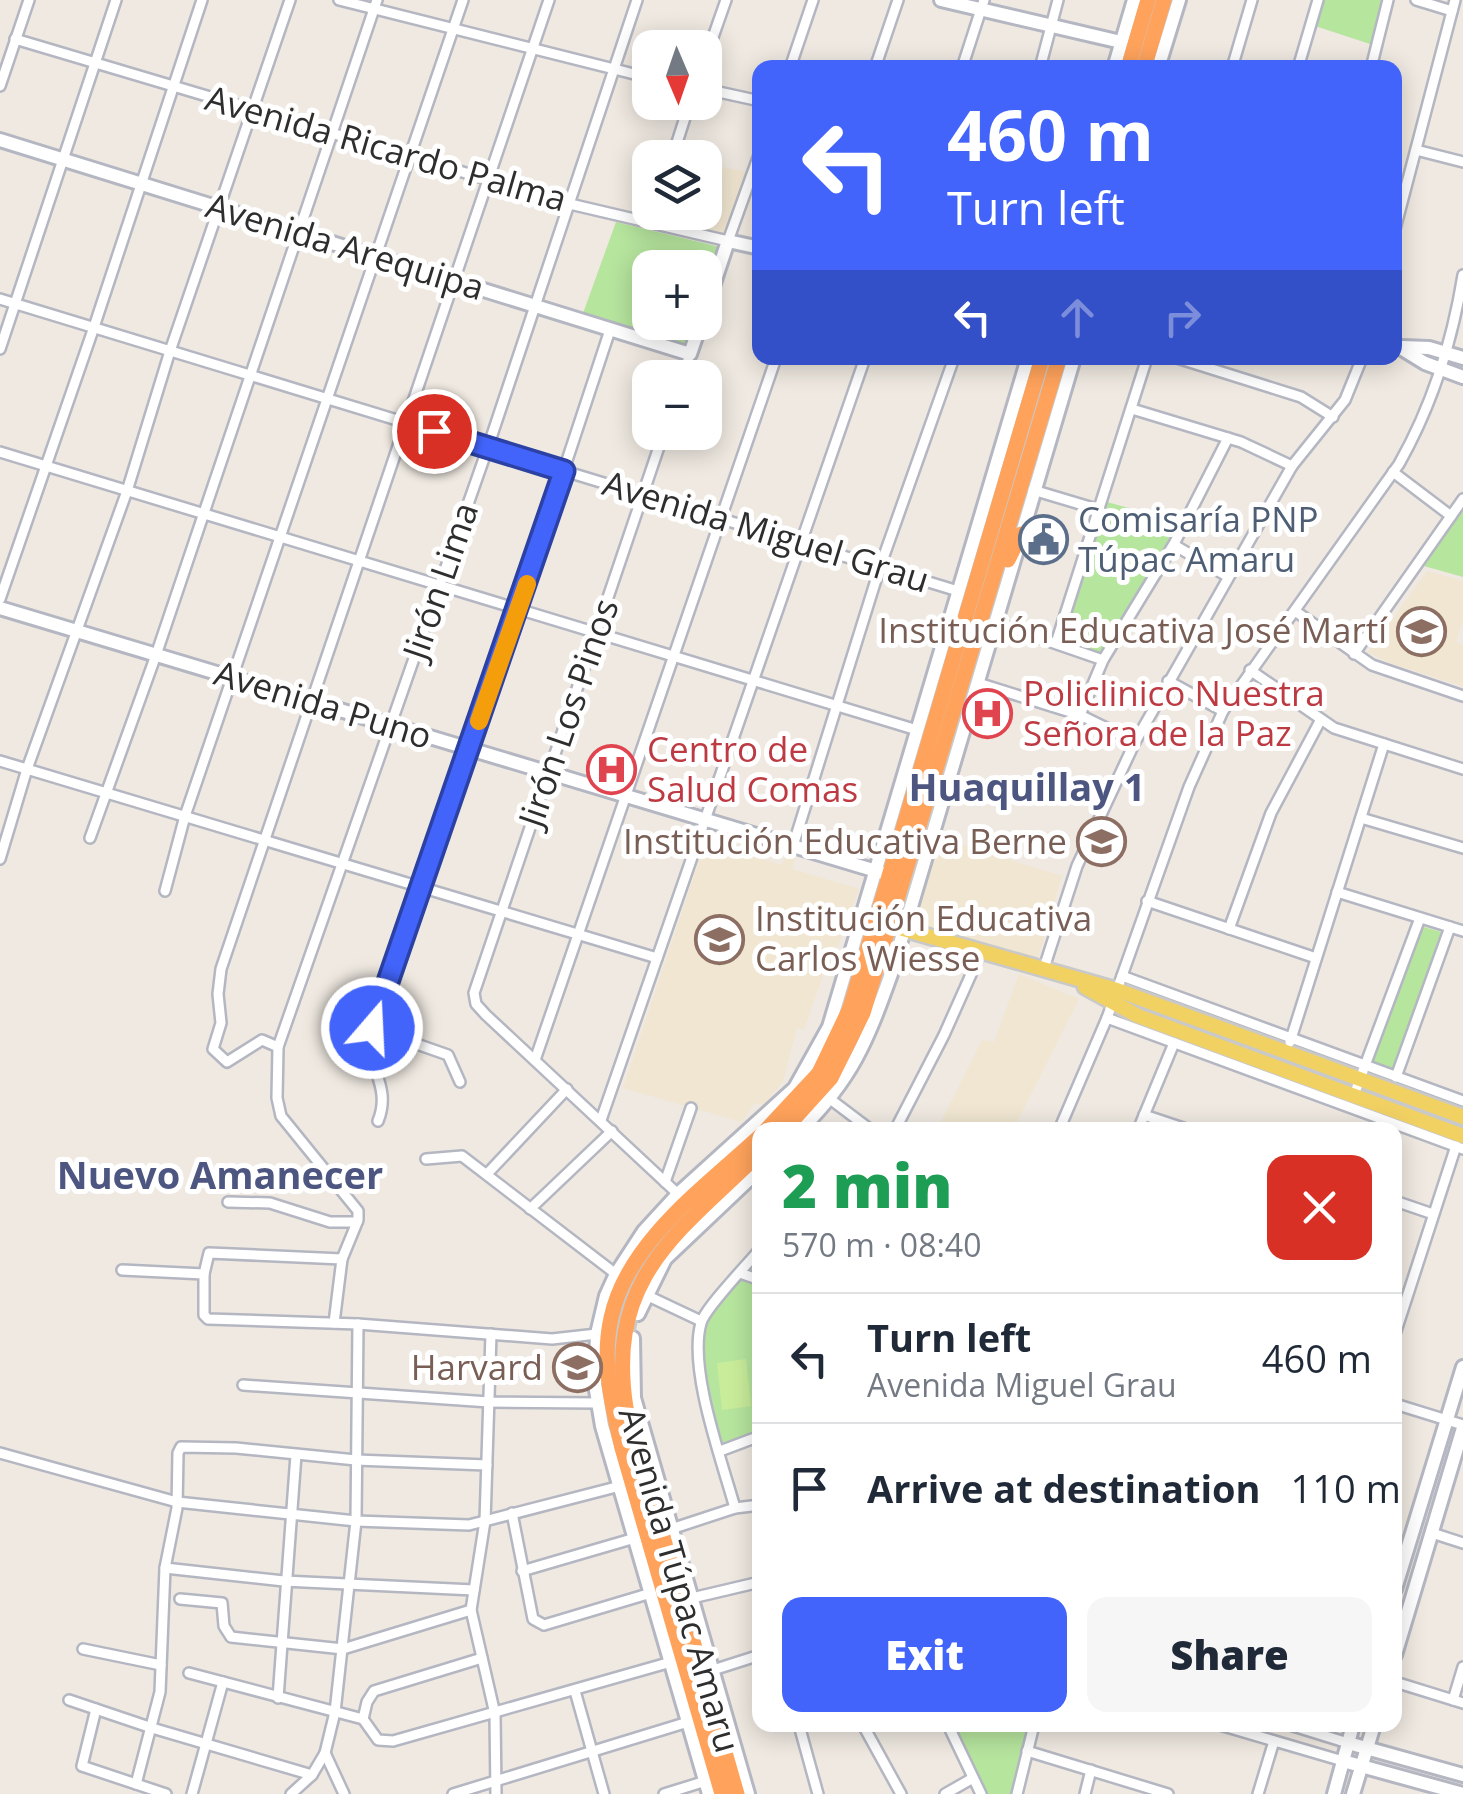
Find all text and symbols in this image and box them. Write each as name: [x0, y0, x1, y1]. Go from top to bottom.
north arrow: [632, 30, 722, 120]
map controls: [632, 30, 722, 450]
street label: Avenida Ricardo Palma: [201, 74, 572, 222]
text: 460 m: [947, 86, 1154, 182]
icon: left: [782, 100, 912, 230]
button: layers: [632, 140, 722, 230]
text: Turn left: [947, 177, 1125, 238]
street label: Avenida Arequipa: [201, 181, 490, 310]
button: +: [632, 250, 722, 340]
icon: left: [945, 290, 1000, 345]
icon: ahead: [1050, 290, 1105, 345]
icon: right: [1155, 290, 1210, 345]
button: −: [632, 360, 722, 450]
pin: [392, 389, 477, 474]
icon: arrive: [407, 404, 462, 459]
street label: Avenida Miguel Grau: [598, 459, 935, 603]
place label: Comisaría PNP Túpac Amaru: [1078, 495, 1319, 582]
street label: Jirón Lima: [390, 496, 488, 668]
public building icon: Comisaría PNP Túpac Amaru: [1017, 514, 1069, 566]
street label: Jirón Los Pinos: [506, 592, 629, 836]
school or university icon: Institución Educativa José Martí: [1396, 605, 1448, 657]
place label: Institución Educativa José Martí: [878, 606, 1388, 653]
street label: Avenida Puno: [209, 648, 438, 759]
place label: Policlinico Nuestra Señora de la Paz: [1023, 669, 1325, 756]
hospital icon: Policlinico Nuestra Señora de la Paz: [962, 688, 1014, 740]
place label: Centro de Salud Comas: [647, 725, 858, 812]
hospital icon: Centro de Salud Comas: [586, 744, 638, 796]
district label: Huaquillay 1: [909, 760, 1145, 812]
school or university icon: Institución Educativa Berne: [1076, 816, 1128, 868]
place label: Institución Educativa Berne: [623, 817, 1067, 864]
place label: Institución Educativa Carlos Wiesse: [755, 894, 1092, 981]
school or university icon: Institución Educativa Carlos Wiesse: [694, 913, 746, 965]
position arrow: [320, 976, 424, 1080]
text: 2 min: [782, 1144, 952, 1226]
district label: Nuevo Amanecer: [57, 1148, 383, 1200]
button: close: [1267, 1155, 1372, 1260]
text: 570 m · 08:40: [782, 1223, 981, 1266]
text: Turn left: [867, 1311, 1031, 1363]
icon: left: [782, 1331, 837, 1386]
text: 460 m: [1262, 1332, 1372, 1384]
school or university icon: Harvard: [552, 1342, 604, 1394]
place label: Harvard: [411, 1343, 543, 1390]
text: Avenida Miguel Grau: [867, 1363, 1177, 1406]
street label: Avenida Túpac Amaru: [609, 1402, 752, 1758]
icon: arrive: [782, 1461, 837, 1516]
text: Arrive at destination: [867, 1462, 1261, 1514]
text: 110 m: [1291, 1462, 1401, 1514]
button: Exit: [782, 1597, 1067, 1712]
button: Share: [1087, 1597, 1372, 1712]

